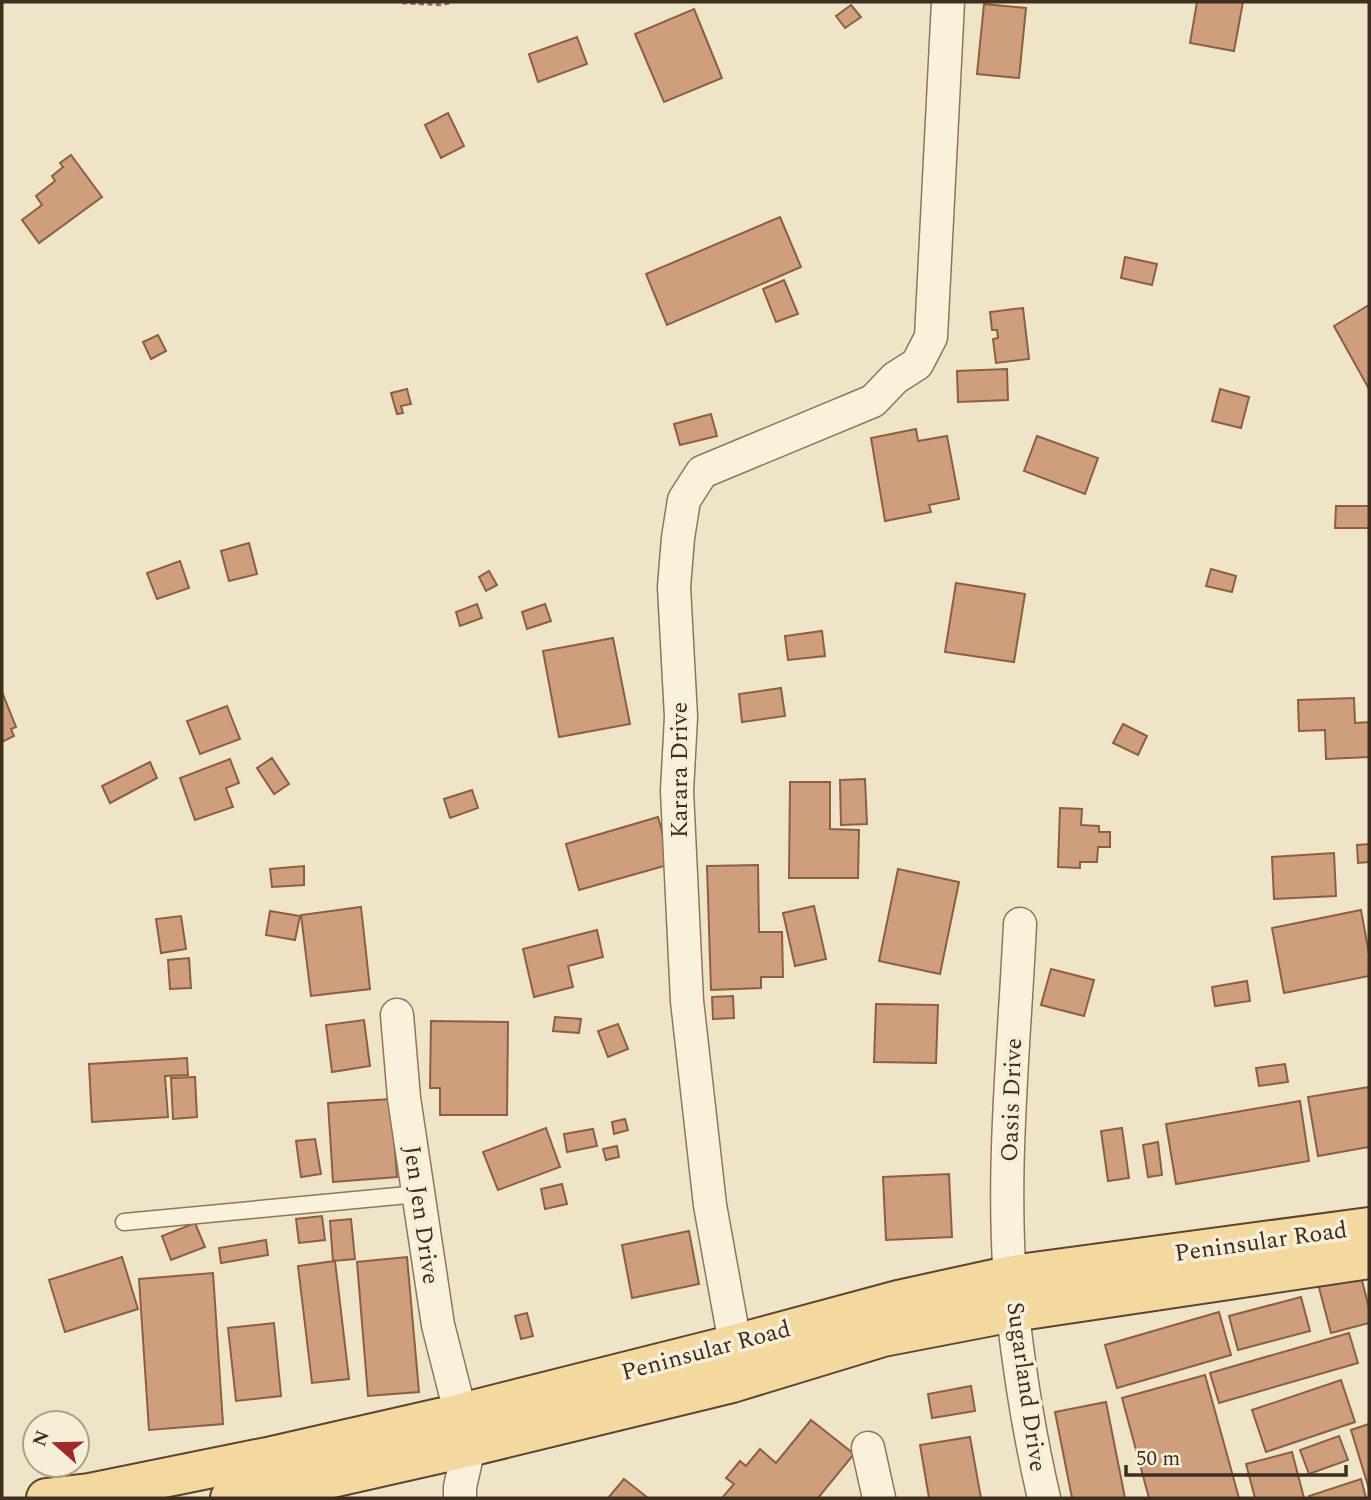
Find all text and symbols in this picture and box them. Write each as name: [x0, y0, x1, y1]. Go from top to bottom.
street label: Karara Drive: [662, 702, 698, 838]
street label: Oasis Drive: [992, 1037, 1032, 1163]
street label: Jen Jen Drive: [393, 1143, 449, 1287]
street label: Peninsular Road: [1172, 1212, 1350, 1272]
street label: Sugarland Drive: [996, 1300, 1056, 1474]
street label: Peninsular Road: [617, 1311, 795, 1391]
north arrow: [21, 1409, 91, 1479]
text: N: [25, 1426, 58, 1451]
scale bar: [1126, 1434, 1346, 1478]
text: 50 m: [1136, 1443, 1180, 1475]

